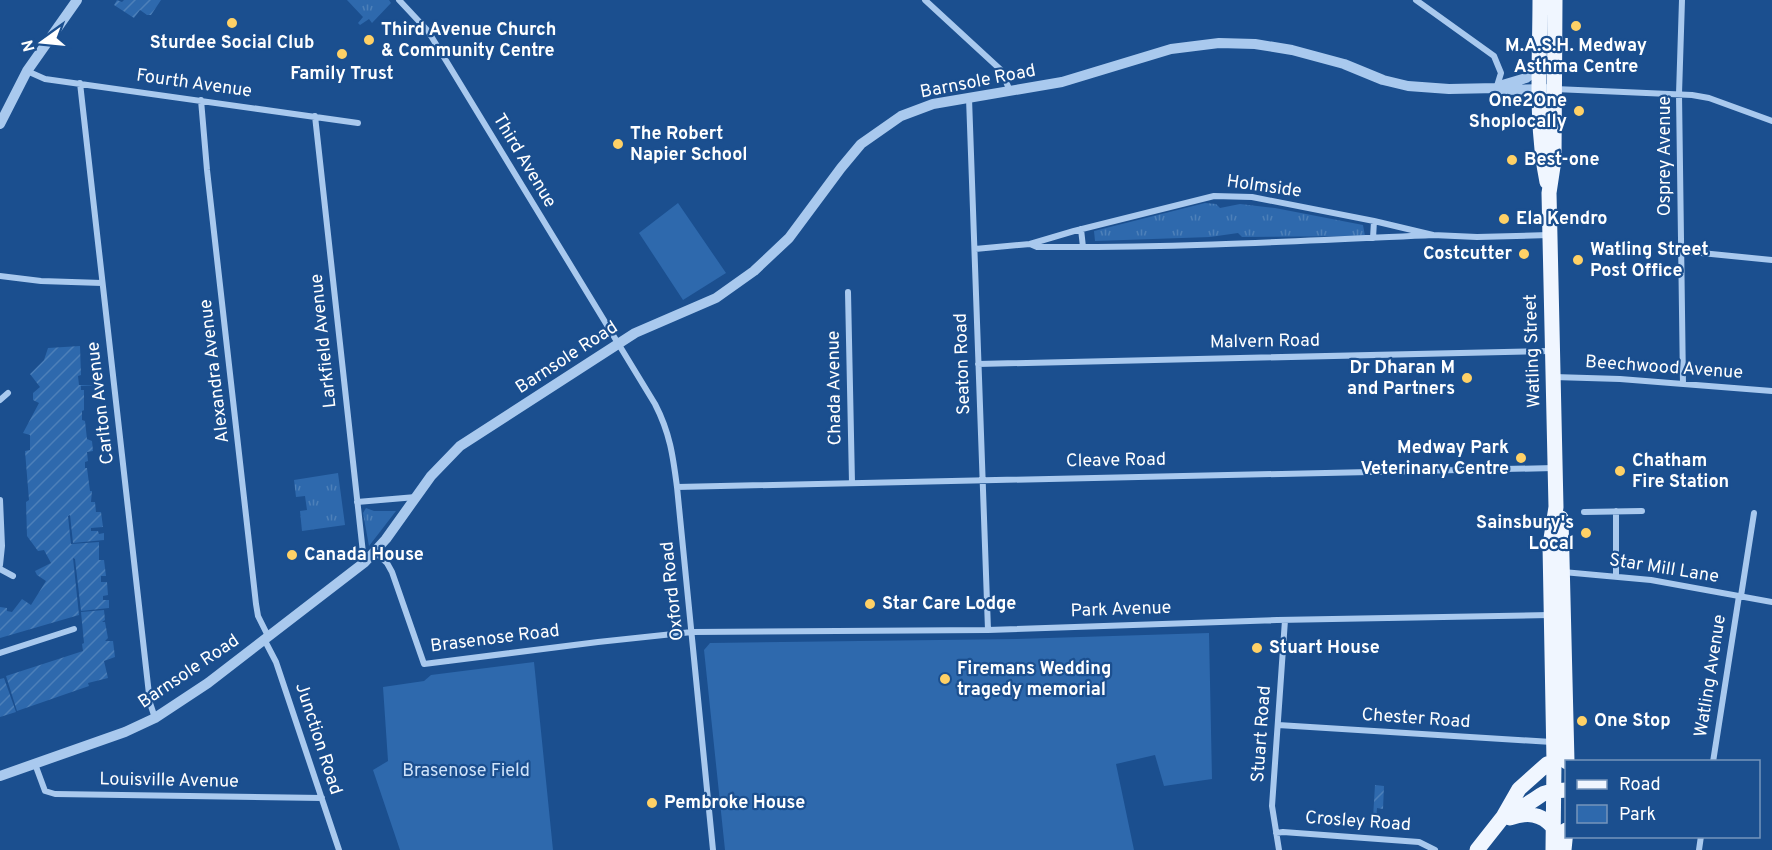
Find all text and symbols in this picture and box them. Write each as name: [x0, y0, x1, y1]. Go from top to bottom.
north arrow: [12, 12, 72, 72]
marker: Sturdee Social Club: [225, 16, 239, 30]
place label: Third Avenue Church & Community Centre: [381, 19, 557, 63]
marker: M.A.S.H. Medway Asthma Centre: [1569, 19, 1583, 33]
place label: Sturdee Social Club: [150, 32, 314, 55]
marker: Third Avenue Church & Community Centre: [362, 33, 376, 47]
place label: M.A.S.H. Medway Asthma Centre: [1505, 35, 1647, 79]
text: N: [18, 37, 41, 54]
marker: Family Trust: [335, 47, 349, 61]
street label: Barnsole Road: [918, 60, 1038, 104]
place label: Family Trust: [290, 63, 394, 86]
street label: Fourth Avenue: [135, 65, 253, 103]
place label: One2One Shoplocally: [1469, 90, 1567, 134]
street label: Osprey Avenue: [1654, 96, 1677, 216]
marker: One2One Shoplocally: [1572, 104, 1586, 118]
street label: Third Avenue: [487, 110, 561, 212]
place label: The Robert Napier School: [630, 123, 748, 167]
marker: The Robert Napier School: [611, 137, 625, 151]
place label: Best-one: [1524, 149, 1600, 172]
marker: Best-one: [1505, 153, 1519, 167]
street label: Holmside: [1225, 170, 1303, 204]
place label: Ela Kendro: [1516, 208, 1607, 231]
marker: Ela Kendro: [1497, 212, 1511, 226]
place label: Watling Street Post Office: [1590, 239, 1709, 283]
place label: Costcutter: [1423, 243, 1512, 266]
marker: Costcutter: [1517, 247, 1531, 261]
marker: Watling Street Post Office: [1571, 253, 1585, 267]
street label: Larkfield Avenue: [306, 273, 342, 409]
street label: Watling Street: [1520, 294, 1546, 408]
street label: Alexandra Avenue: [195, 298, 235, 444]
street label: Seaton Road: [950, 313, 976, 415]
street label: Barnsole Road: [512, 316, 622, 400]
street label: Chada Avenue: [822, 330, 848, 446]
street label: Malvern Road: [1210, 330, 1320, 354]
street label: Carlton Avenue: [82, 340, 120, 466]
street label: Beechwood Avenue: [1584, 351, 1744, 385]
place label: Dr Dharan M and Partners: [1347, 357, 1455, 401]
marker: Dr Dharan M and Partners: [1460, 371, 1474, 385]
place label: Medway Park Veterinary Centre: [1360, 437, 1509, 481]
street label: Cleave Road: [1066, 449, 1166, 473]
place label: Chatham Fire Station: [1632, 450, 1729, 494]
marker: Medway Park Veterinary Centre: [1514, 451, 1528, 465]
marker: Chatham Fire Station: [1613, 464, 1627, 478]
place label: Sainsbury's Local: [1476, 512, 1574, 556]
marker: Sainsbury's Local: [1579, 526, 1593, 540]
street label: Oxford Road: [656, 540, 690, 642]
place label: Canada House: [304, 544, 424, 567]
marker: Canada House: [285, 548, 299, 562]
street label: Star Mill Lane: [1608, 549, 1720, 589]
place label: Star Care Lodge: [882, 593, 1016, 616]
marker: Star Care Lodge: [863, 597, 877, 611]
street label: Park Avenue: [1070, 597, 1172, 623]
street label: Watling Avenue: [1690, 613, 1732, 739]
street label: Brasenose Road: [429, 620, 561, 658]
street label: Barnsole Road: [134, 630, 244, 714]
place label: Stuart House: [1269, 637, 1380, 660]
marker: Stuart House: [1250, 641, 1264, 655]
place label: Firemans Wedding tragedy memorial: [957, 658, 1111, 702]
marker: Firemans Wedding tragedy memorial: [938, 672, 952, 686]
street label: Junction Road: [289, 680, 347, 798]
street label: Stuart Road: [1247, 685, 1277, 783]
street label: Chester Road: [1361, 704, 1471, 734]
place label: One Stop: [1594, 710, 1671, 733]
marker: One Stop: [1575, 714, 1589, 728]
park label: Brasenose Field: [402, 760, 530, 783]
legend: [1565, 760, 1760, 838]
street label: Louisville Avenue: [99, 768, 239, 794]
text: Road: [1619, 774, 1661, 797]
place label: Pembroke House: [664, 792, 805, 815]
marker: Pembroke House: [645, 796, 659, 810]
text: Park: [1619, 804, 1656, 827]
street label: Crosley Road: [1304, 807, 1412, 837]

